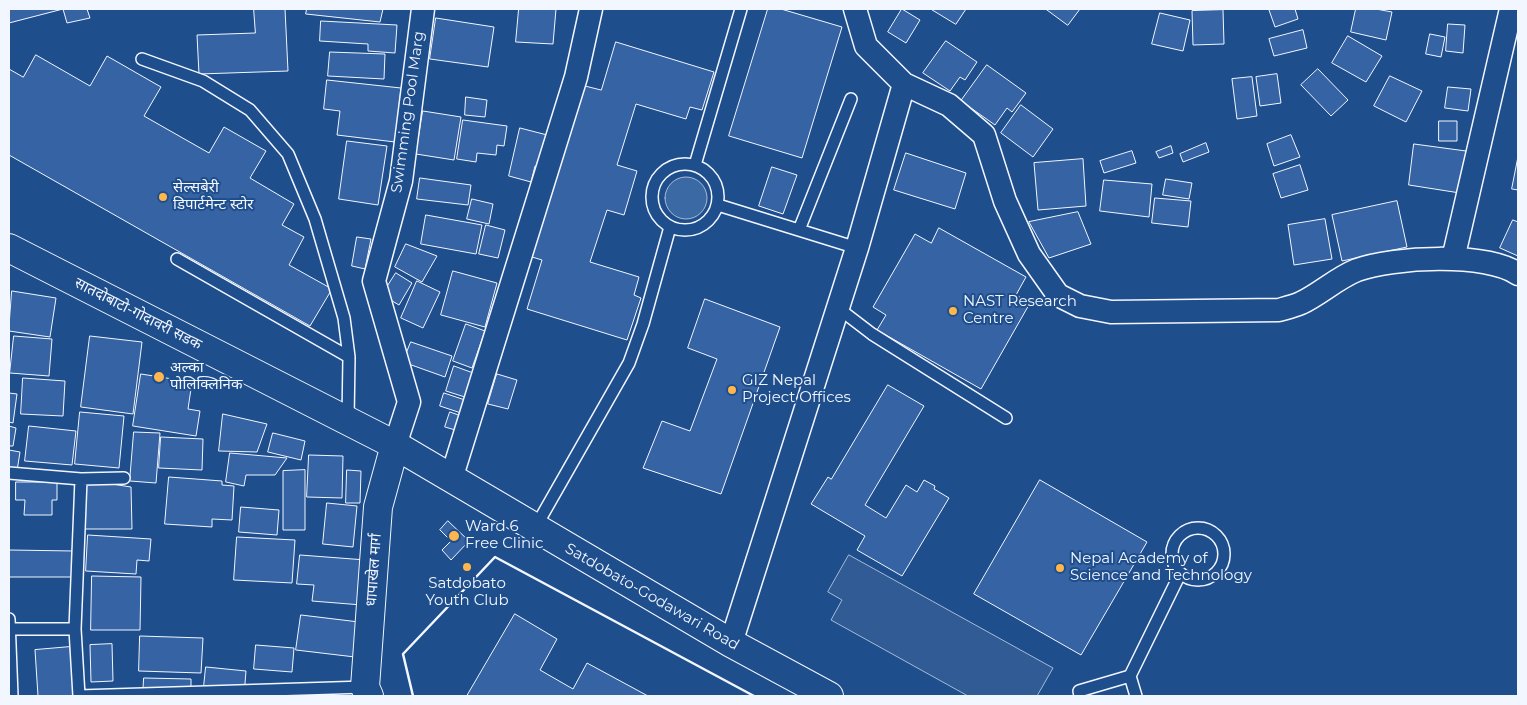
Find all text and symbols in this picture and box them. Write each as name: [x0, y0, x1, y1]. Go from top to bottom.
street label: Swimming Pool Marg: [388, 30, 428, 194]
place label: सेल्सबेरी डिपार्टमेन्ट स्टोर: [173, 179, 253, 214]
marker: सेल्सबेरी डिपार्टमेन्ट स्टोर: [157, 191, 169, 203]
street label: सातदोबाटो-गोदावरी सडक: [71, 274, 205, 354]
place label: NAST Research Centre: [963, 293, 1077, 328]
marker: NAST Research Centre: [947, 305, 959, 317]
place label: अल्का पोलिक्लिनिक: [170, 359, 242, 394]
marker: अल्का पोलिक्लिनिक: [152, 370, 166, 384]
place label: GIZ Nepal Project Offices: [742, 372, 851, 407]
marker: GIZ Nepal Project Offices: [726, 384, 738, 396]
place label: Ward 6 Free Clinic: [465, 518, 544, 553]
marker: Ward 6 Free Clinic: [447, 529, 461, 543]
street label: धापाखेल मार्ग: [362, 533, 386, 607]
street label: Satdobato-Godawari Road: [562, 540, 742, 654]
place label: Nepal Academy of Science and Technology: [1070, 550, 1252, 585]
marker: Satdobato Youth Club: [461, 561, 473, 573]
marker: Nepal Academy of Science and Technology: [1054, 562, 1066, 574]
place label: Satdobato Youth Club: [425, 575, 509, 610]

